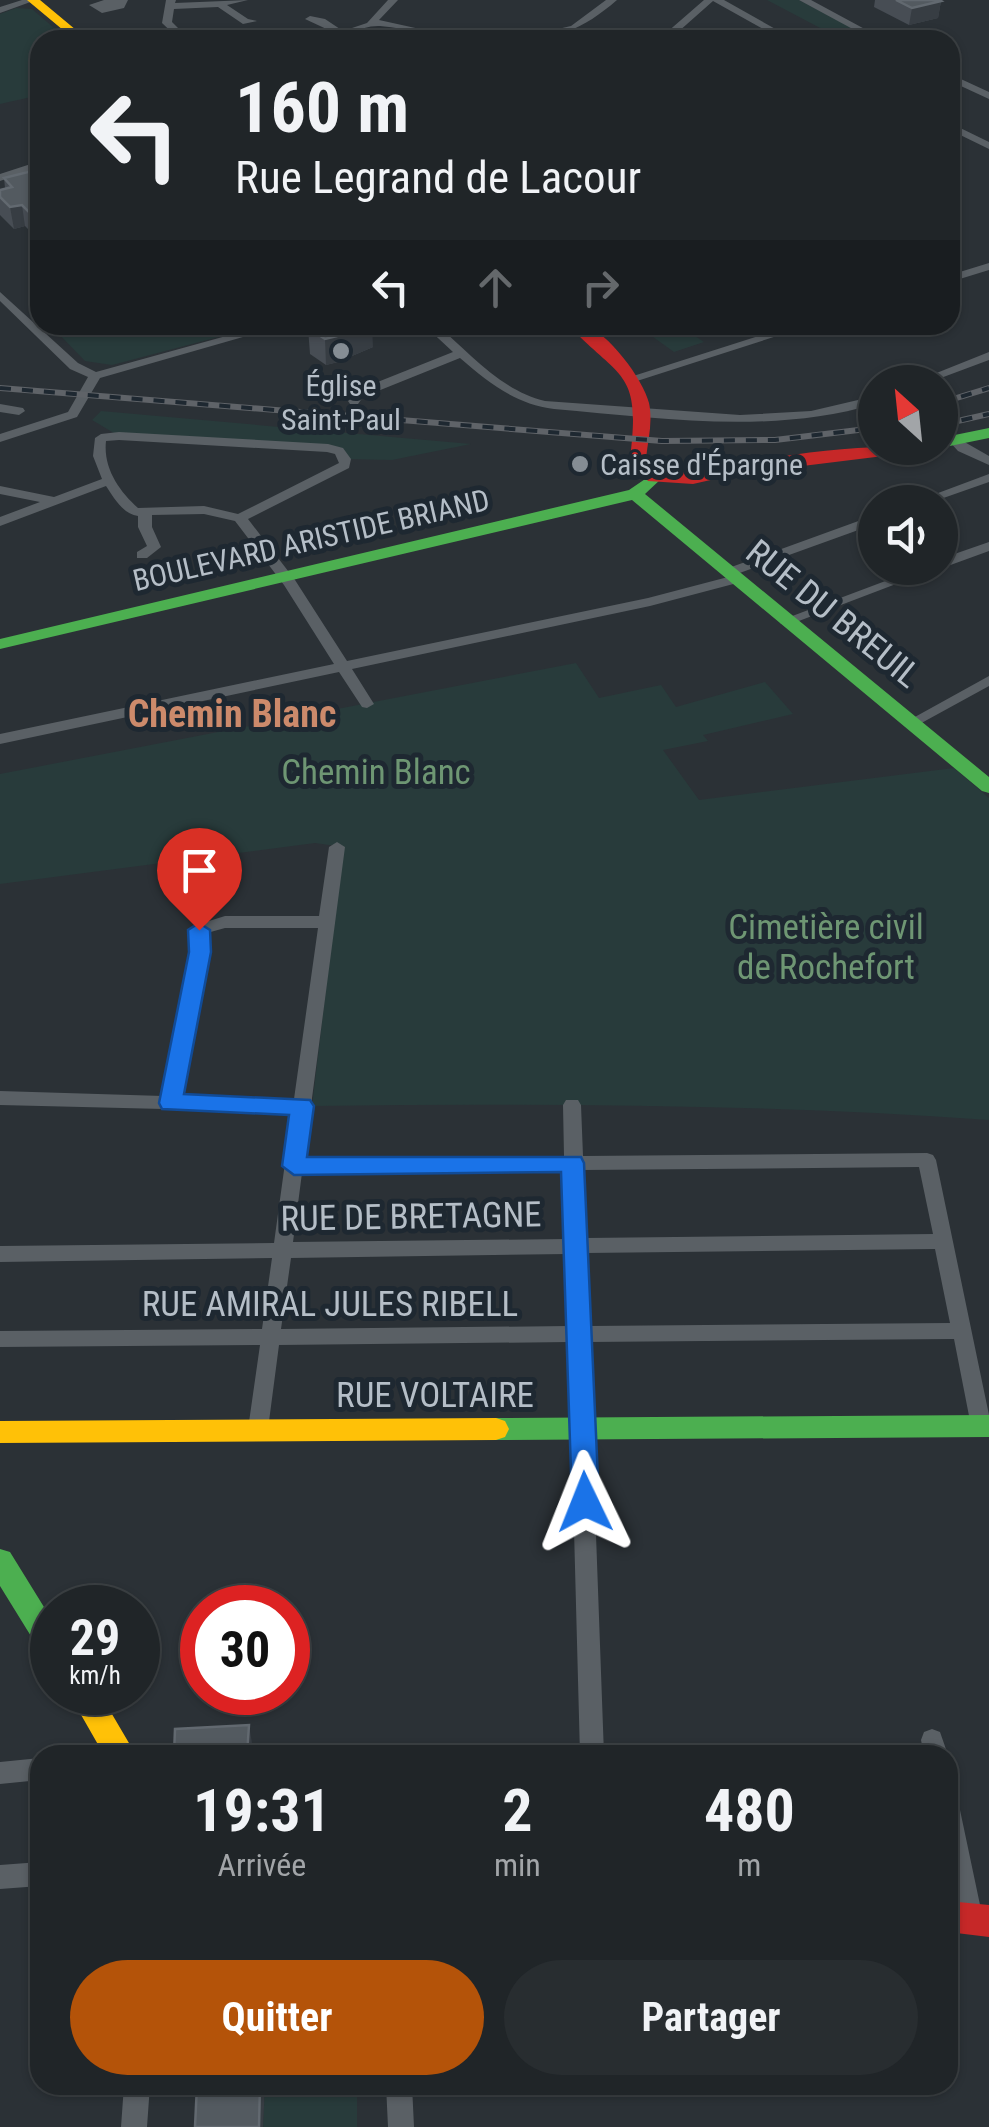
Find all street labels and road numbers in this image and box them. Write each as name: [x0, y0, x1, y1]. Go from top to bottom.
street label: BOULEVARD ARISTIDE BRIAND: [129, 482, 493, 598]
street label: RUE DU BREUIL: [738, 532, 928, 696]
street label: RUE DE BRETAGNE: [280, 1194, 542, 1240]
street label: RUE AMIRAL JULES RIBELL: [142, 1284, 518, 1325]
street label: RUE VOLTAIRE: [336, 1375, 534, 1416]

